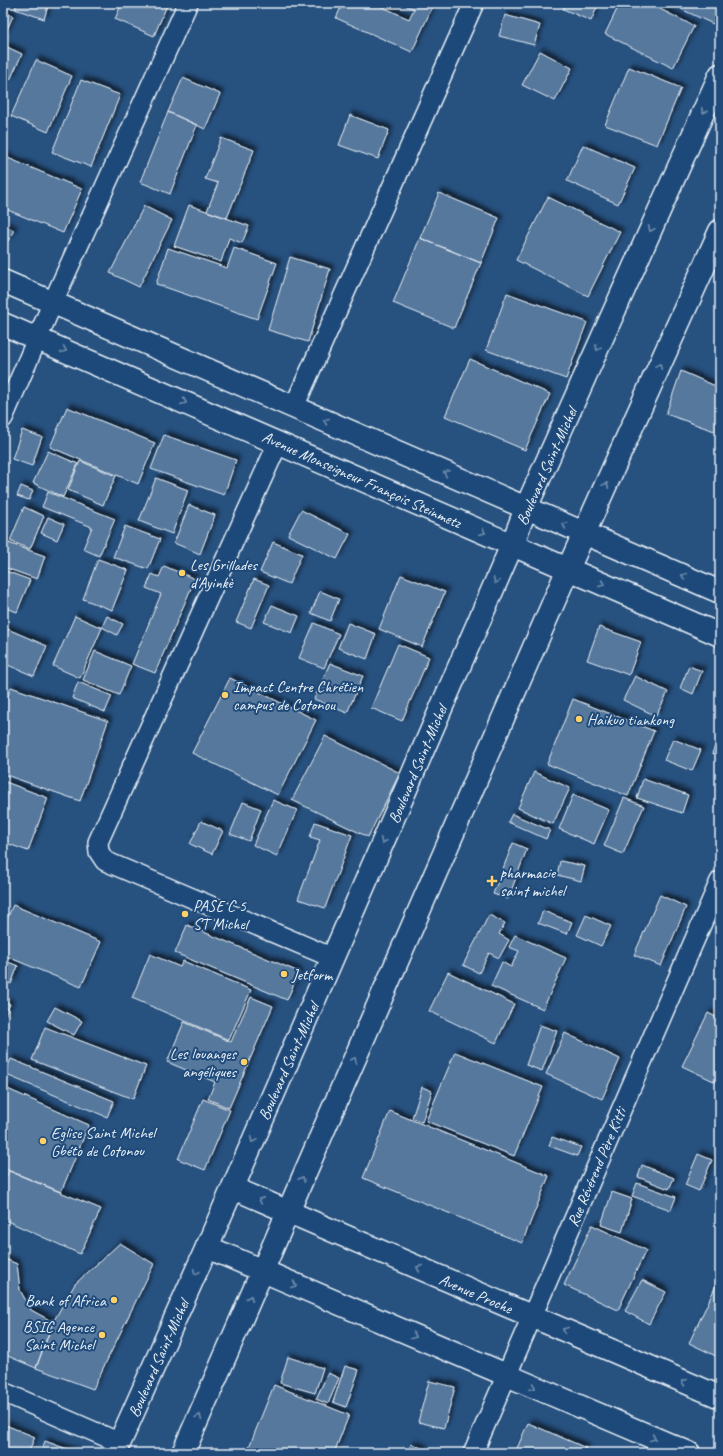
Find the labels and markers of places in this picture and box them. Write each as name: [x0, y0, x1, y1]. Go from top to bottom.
place label: Les Grillades d'Ayinkè: [190, 555, 259, 593]
marker: Les Grillades d'Ayinkè: [177, 568, 187, 578]
place label: Impact Centre Chrétien campus de Cotonou: [233, 677, 364, 715]
marker: Impact Centre Chrétien campus de Cotonou: [220, 690, 230, 700]
place label: Haikuo tiankong: [587, 710, 675, 730]
marker: Haikuo tiankong: [574, 714, 584, 724]
place label: pharmacie saint michel: [500, 863, 568, 901]
marker: pharmacie saint michel: [487, 876, 497, 886]
place label: PASE C 5 ST Michel: [193, 896, 251, 934]
marker: PASE C 5 ST Michel: [180, 909, 190, 919]
place label: Jetform: [291, 965, 334, 985]
marker: Jetform: [279, 969, 289, 979]
place label: Les louanges angéliques: [170, 1044, 238, 1082]
marker: Les louanges angéliques: [239, 1057, 249, 1067]
place label: Eglise Saint Michel Gbéto de Cotonou: [51, 1123, 158, 1161]
marker: Eglise Saint Michel Gbéto de Cotonou: [38, 1136, 48, 1146]
place label: Bank of Africa: [25, 1291, 107, 1311]
marker: Bank of Africa: [109, 1295, 119, 1305]
place label: BSIC Agence Saint Michel: [23, 1317, 97, 1355]
marker: BSIC Agence Saint Michel: [97, 1330, 107, 1340]

